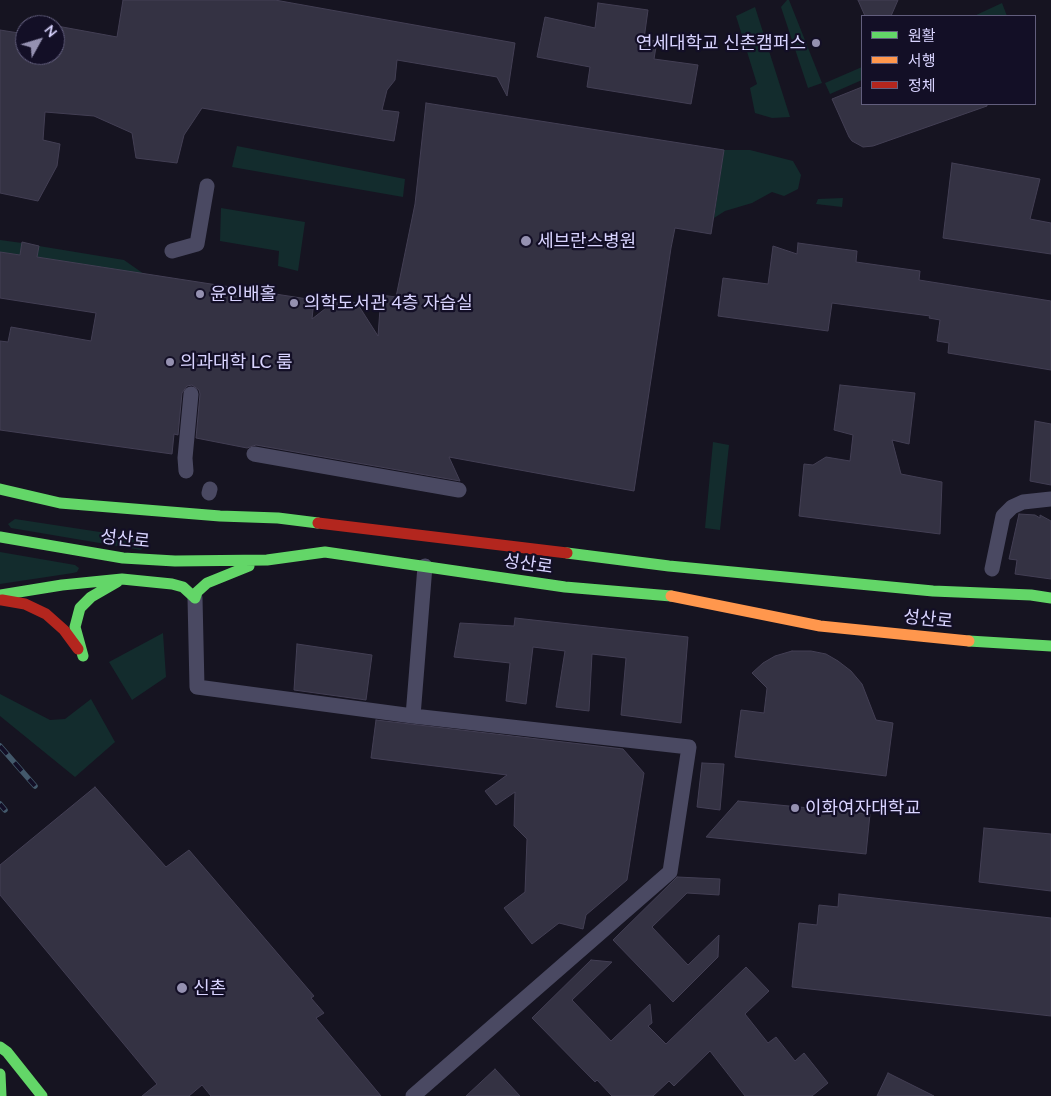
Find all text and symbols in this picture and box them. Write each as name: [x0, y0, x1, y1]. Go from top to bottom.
north arrow: [15, 15, 65, 65]
legend: [861, 15, 1036, 105]
text: N: [41, 21, 61, 40]
text: 원활: [908, 26, 936, 44]
place label: 연세대학교 신촌캠퍼스: [636, 32, 806, 54]
marker: 연세대학교 신촌캠퍼스: [810, 37, 822, 49]
text: 서행: [908, 51, 936, 69]
text: 정체: [908, 76, 936, 94]
place label: 세브란스병원: [537, 230, 636, 252]
marker: 세브란스병원: [519, 234, 533, 248]
place label: 윤인배홀: [210, 283, 276, 305]
marker: 윤인배홀: [194, 288, 206, 300]
place label: 의학도서관 4층 자습실: [304, 292, 473, 314]
marker: 의학도서관 4층 자습실: [288, 297, 300, 309]
place label: 의과대학 LC 룸: [180, 351, 293, 373]
marker: 의과대학 LC 룸: [164, 356, 176, 368]
street label: 성산로: [99, 526, 151, 552]
street label: 성산로: [502, 550, 554, 578]
street label: 성산로: [902, 606, 954, 632]
place label: 이화여자대학교: [805, 797, 921, 819]
marker: 이화여자대학교: [789, 802, 801, 814]
place label: 신촌: [193, 977, 226, 999]
marker: 신촌: [175, 981, 189, 995]

